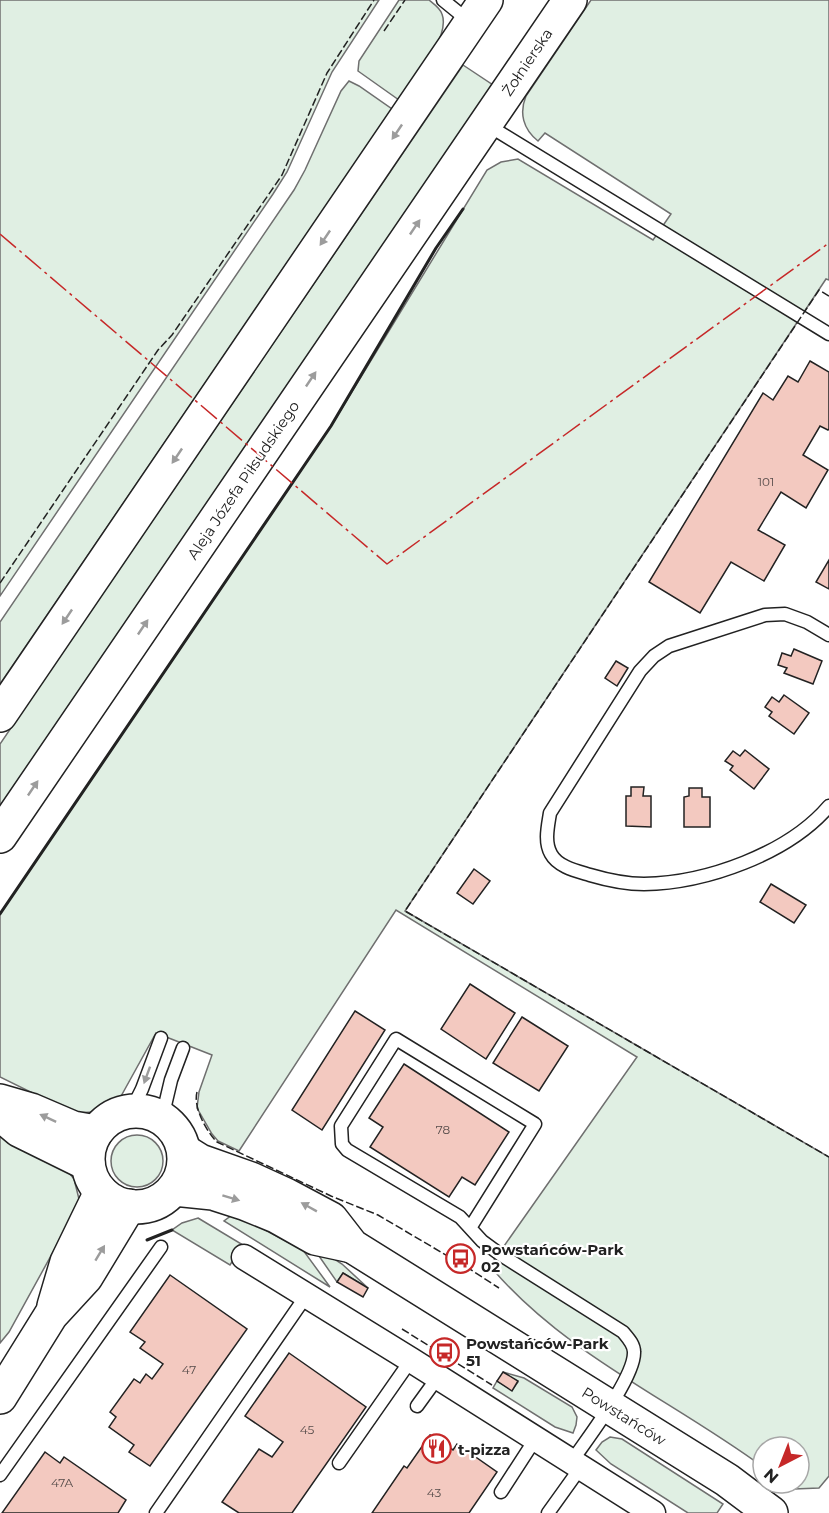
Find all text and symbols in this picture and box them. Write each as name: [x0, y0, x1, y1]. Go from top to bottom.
street label: Żołnierska: [497, 25, 557, 99]
one-way arrow: [391, 124, 402, 140]
one-way arrow: [409, 219, 420, 236]
one-way arrow: [320, 230, 331, 246]
one-way arrow: [305, 371, 317, 387]
street label: Aleja Józefa Piłsudskiego: [183, 397, 303, 563]
one-way arrow: [171, 448, 183, 464]
house number: 101: [758, 474, 774, 489]
one-way arrow: [61, 609, 73, 625]
one-way arrow: [137, 619, 149, 635]
one-way arrow: [27, 780, 38, 796]
one-way arrow: [141, 1066, 151, 1084]
one-way arrow: [38, 1113, 56, 1123]
house number: 78: [436, 1122, 451, 1137]
one-way arrow: [222, 1194, 240, 1204]
one-way arrow: [300, 1202, 317, 1212]
place label: Powstańców-Park 02: [481, 1240, 624, 1276]
bus stop icon: Powstańców-Park 02: [444, 1242, 476, 1274]
one-way arrow: [95, 1244, 105, 1261]
place label: Powstańców-Park 51: [466, 1334, 609, 1370]
bus stop icon: Powstańców-Park 51: [429, 1336, 461, 1368]
house number: 47: [182, 1362, 196, 1377]
street label: Powstańców: [578, 1383, 670, 1450]
house number: 45: [300, 1422, 315, 1437]
restaurant icon: t-pizza: [421, 1433, 453, 1465]
north arrow: [751, 1435, 811, 1495]
place label: t-pizza: [458, 1440, 511, 1459]
text: N: [760, 1464, 782, 1487]
house number: 47A: [51, 1475, 73, 1490]
house number: 43: [427, 1485, 441, 1500]

